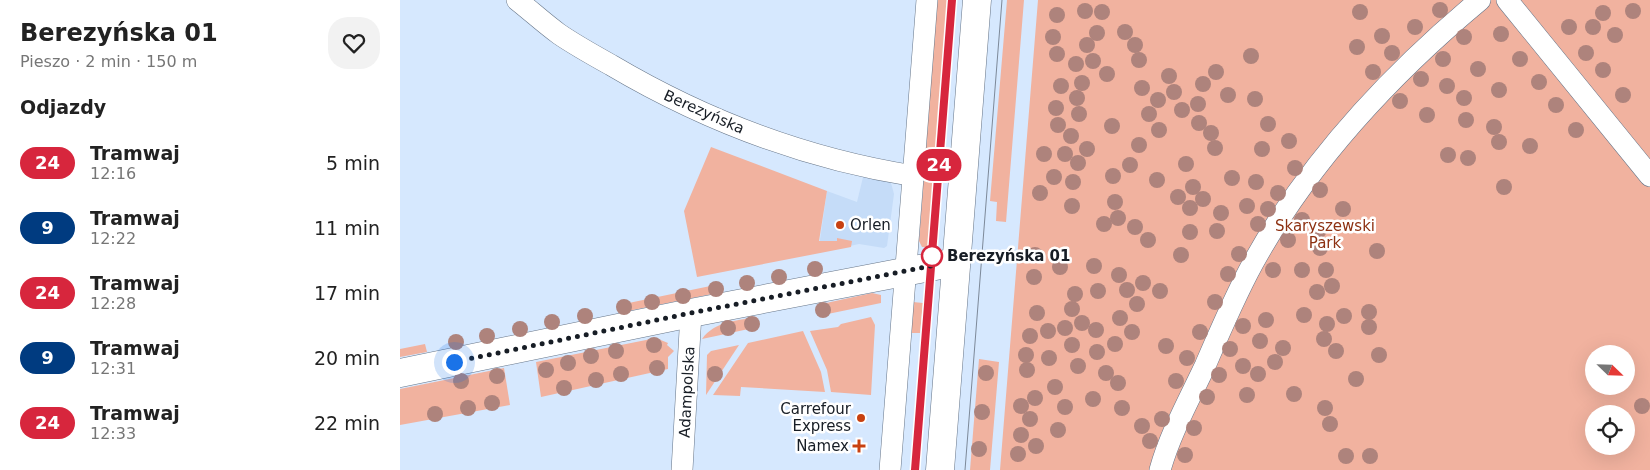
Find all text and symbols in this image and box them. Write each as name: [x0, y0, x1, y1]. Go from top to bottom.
button: heart: [328, 17, 380, 69]
text: Berezyńska 01: [20, 19, 218, 47]
text: Pieszo · 2 min · 150 m: [20, 52, 197, 71]
street label: Berezyńska: [661, 86, 747, 138]
text: Odjazdy: [20, 96, 106, 118]
text: Tramwaj: [90, 142, 180, 164]
line badge: 24: [916, 149, 962, 181]
text: 24: [35, 152, 60, 173]
text: 5 min: [326, 152, 380, 174]
text: 24: [926, 154, 952, 175]
text: 12:16: [90, 164, 136, 183]
text: Tramwaj: [90, 207, 180, 229]
place label: Orlen: [850, 216, 891, 234]
text: 9: [41, 217, 54, 238]
text: 11 min: [314, 217, 380, 239]
park label: Skaryszewski Park: [1275, 217, 1375, 252]
marker: Orlen: [834, 219, 846, 231]
text: 12:22: [90, 229, 136, 248]
marker: Berezyńska 01: [921, 245, 943, 267]
place label: Berezyńska 01: [947, 247, 1071, 265]
text: Tramwaj: [90, 272, 180, 294]
text: 24: [35, 282, 60, 303]
text: 17 min: [314, 282, 380, 304]
text: 12:28: [90, 294, 136, 313]
text: Tramwaj: [90, 337, 180, 359]
north arrow: [1585, 345, 1635, 395]
map controls: [1585, 345, 1635, 455]
street label: Adampolska: [676, 346, 698, 438]
text: 9: [41, 347, 54, 368]
text: 20 min: [314, 347, 380, 369]
your location: [442, 350, 467, 375]
text: 12:31: [90, 359, 136, 378]
place label: Carrefour Express: [780, 400, 852, 435]
text: Tramwaj: [90, 402, 180, 424]
button: locate: [1585, 405, 1635, 455]
text: 24: [35, 412, 60, 433]
text: 22 min: [314, 412, 380, 434]
marker: Carrefour Express: [855, 412, 867, 424]
text: 12:33: [90, 424, 136, 443]
place label: Namex: [796, 437, 849, 455]
marker: Namex: [853, 440, 865, 452]

